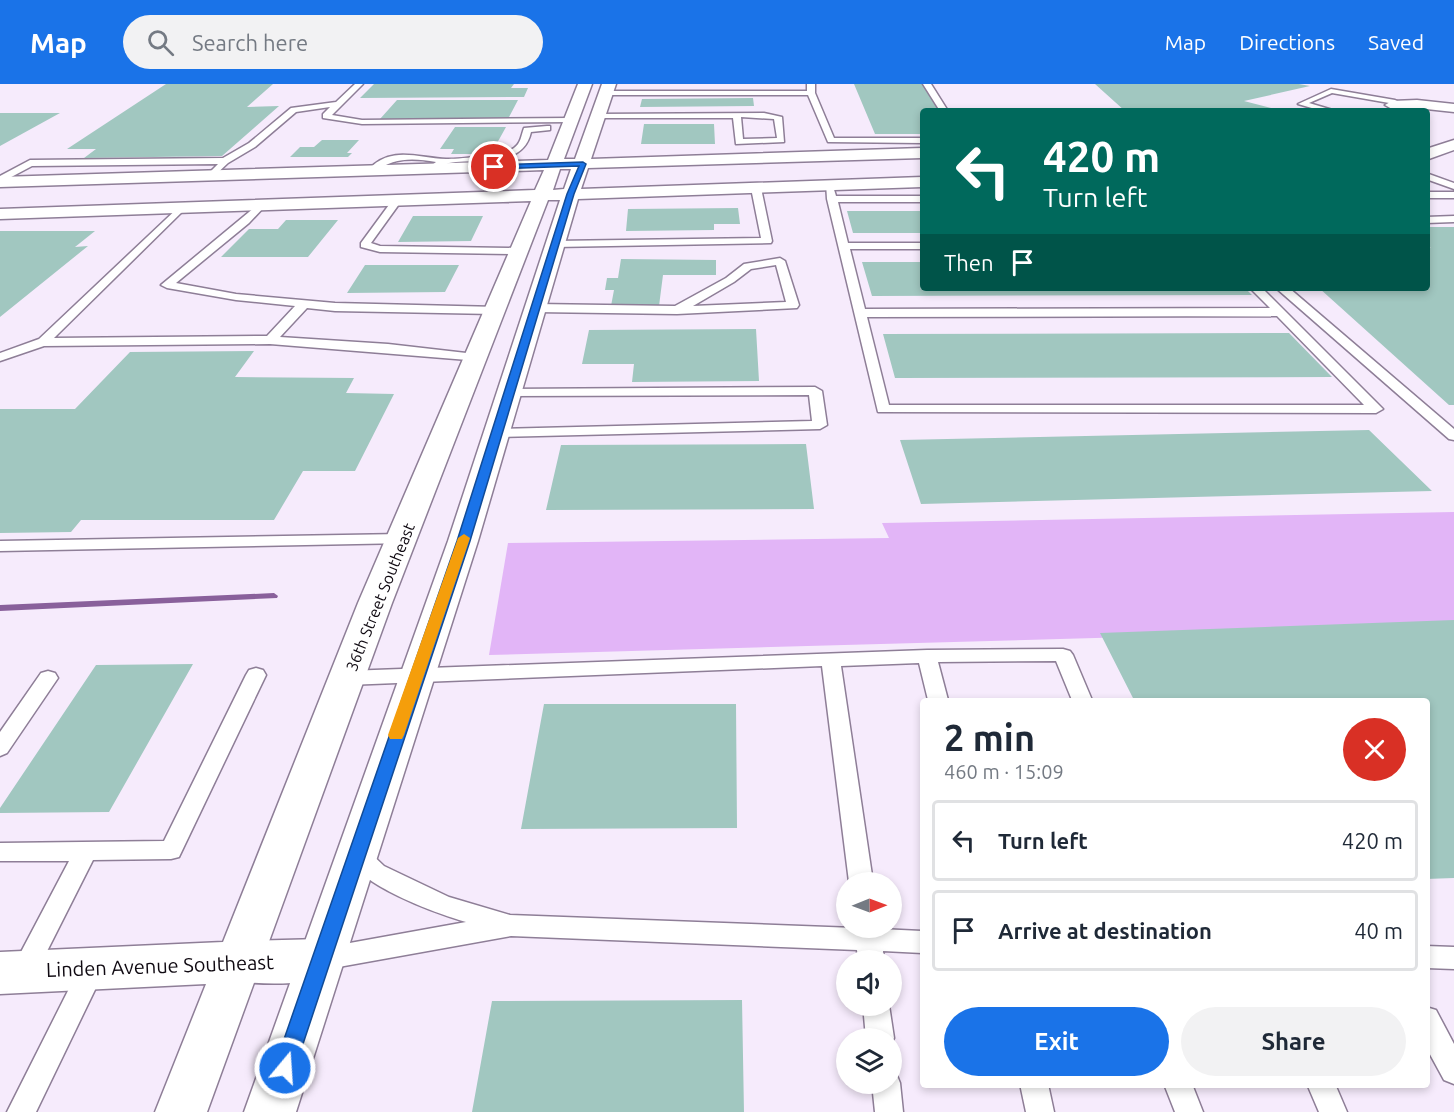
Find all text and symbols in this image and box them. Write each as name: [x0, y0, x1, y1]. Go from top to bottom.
search box: [123, 15, 543, 69]
icon: search: [144, 26, 177, 59]
text: Map: [30, 27, 87, 58]
text: Search here: [192, 30, 308, 55]
text: Map: [1165, 30, 1206, 54]
text: Directions: [1239, 30, 1335, 54]
text: Saved: [1368, 30, 1424, 54]
icon: left: [944, 132, 1022, 210]
text: 420 m: [1043, 133, 1160, 180]
pin: [468, 141, 519, 192]
icon: arrive: [477, 150, 510, 183]
text: Turn left: [1043, 182, 1147, 212]
icon: arrive: [1006, 246, 1039, 279]
text: Then: [944, 250, 994, 275]
street label: 36th Street Southeast: [342, 520, 418, 674]
text: 2 min: [944, 717, 1035, 758]
button: close: [1343, 718, 1406, 781]
text: 460 m · 15:09: [944, 760, 1064, 783]
icon: left: [947, 824, 980, 857]
text: Turn left: [998, 828, 1088, 853]
text: 420 m: [1342, 828, 1403, 853]
north arrow: [836, 872, 902, 938]
map controls: [836, 872, 902, 1094]
icon: arrive: [947, 914, 980, 947]
text: Arrive at destination: [998, 918, 1212, 943]
text: 40 m: [1354, 918, 1403, 943]
street label: Linden Avenue Southeast: [46, 950, 274, 981]
button: sound: [836, 950, 902, 1016]
button: Exit: [944, 1007, 1169, 1076]
button: Share: [1181, 1007, 1406, 1076]
button: layers: [836, 1028, 902, 1094]
position arrow: [253, 1036, 317, 1100]

